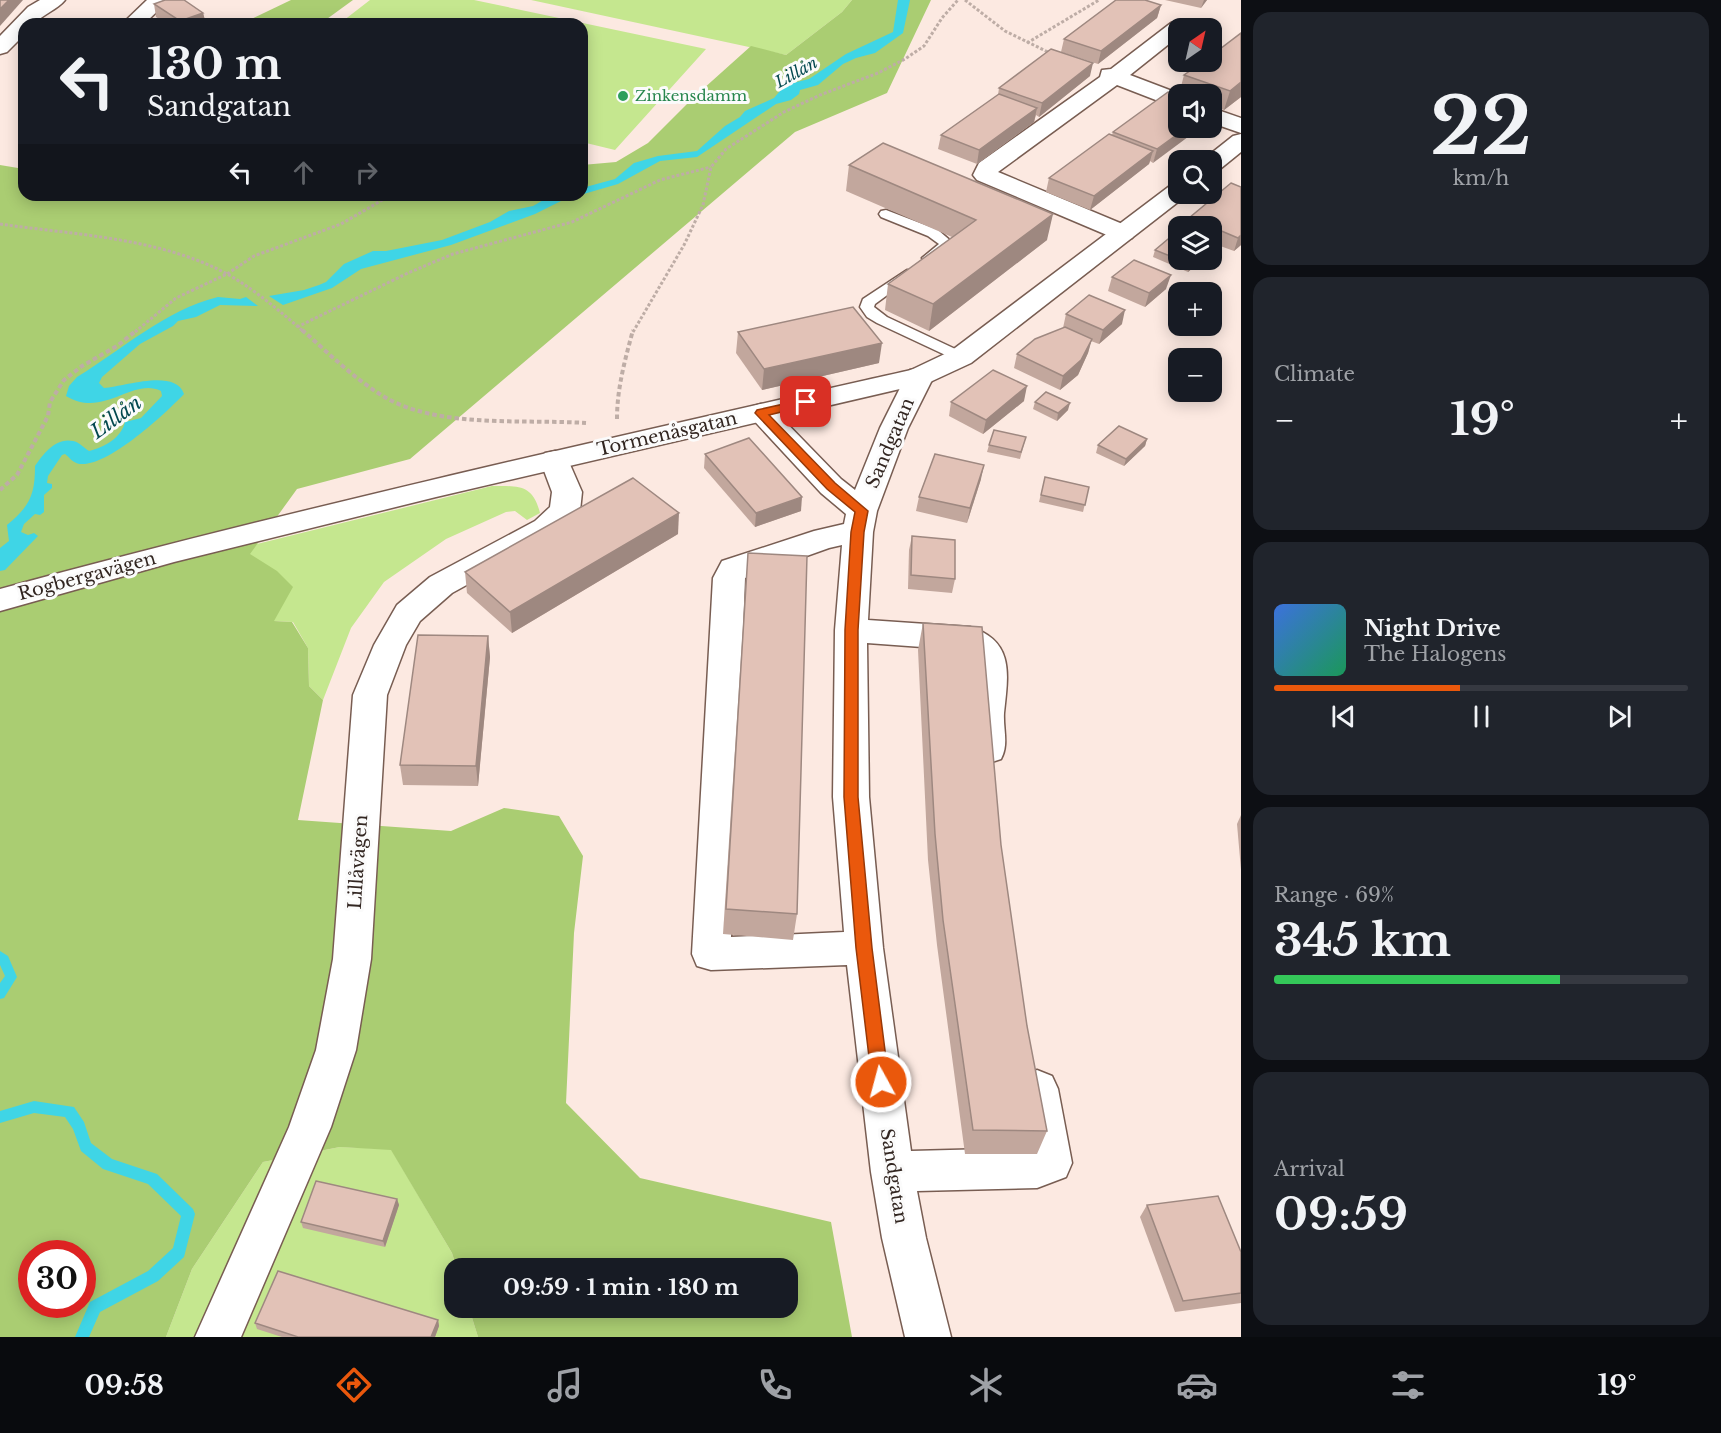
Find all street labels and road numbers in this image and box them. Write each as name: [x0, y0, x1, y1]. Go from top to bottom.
street label: Sandgatan: [861, 394, 919, 492]
street label: Tormenåsgatan: [595, 407, 739, 461]
street label: Rogbergavägen: [16, 547, 158, 605]
street label: Lillåvägen: [344, 814, 372, 910]
street label: Sandgatan: [876, 1127, 912, 1225]

